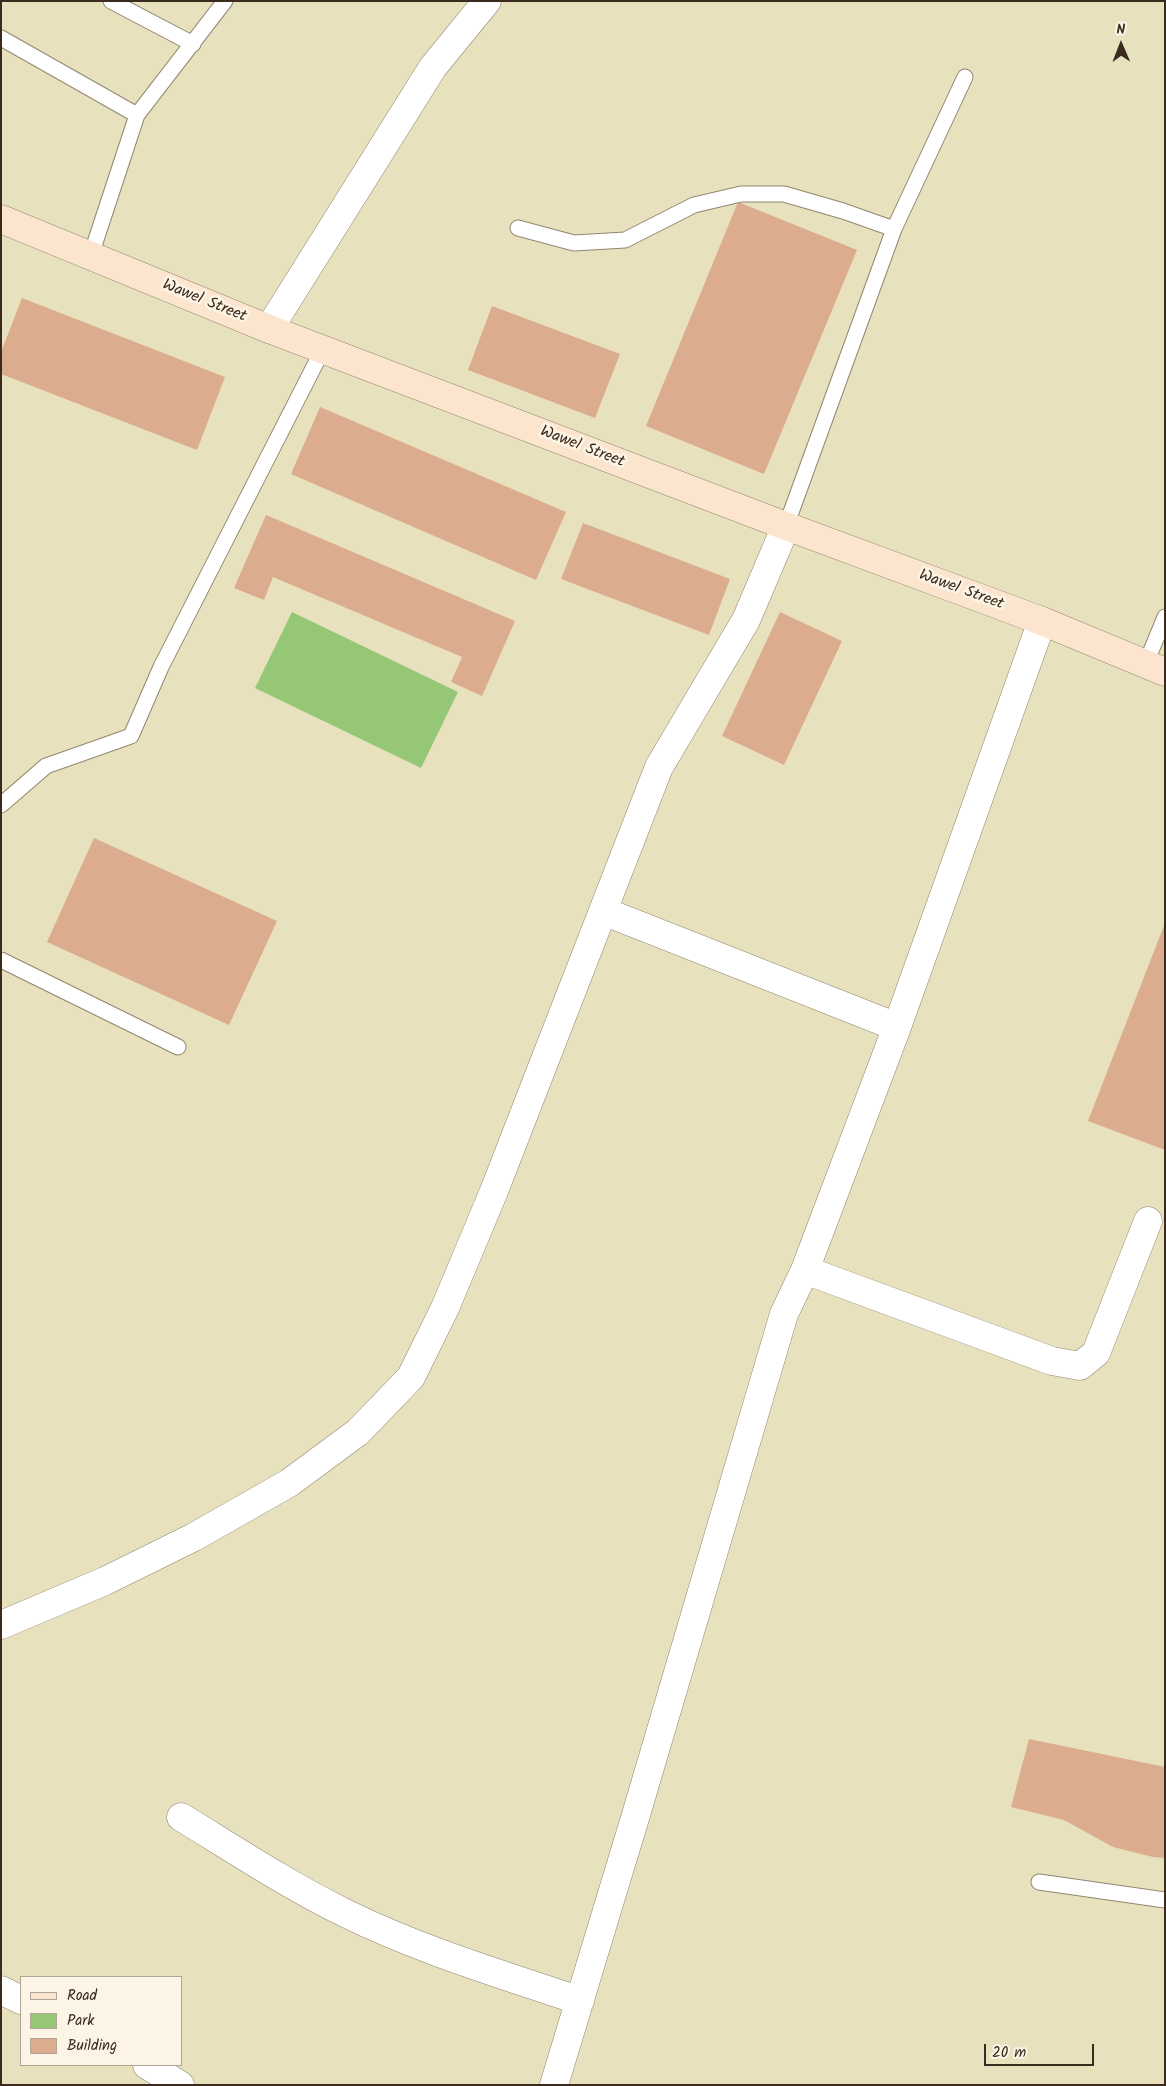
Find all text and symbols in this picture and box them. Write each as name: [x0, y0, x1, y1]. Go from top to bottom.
text: N: [1116, 19, 1125, 41]
north arrow: [1096, 20, 1146, 70]
street label: Wawel Street: [159, 276, 249, 328]
street label: Wawel Street: [537, 423, 627, 473]
street label: Wawel Street: [916, 567, 1006, 615]
legend: [20, 1976, 182, 2066]
text: Road: [67, 1984, 97, 2008]
text: Park: [67, 2009, 94, 2033]
text: Building: [67, 2034, 117, 2058]
scale bar: [986, 2034, 1096, 2066]
text: 20 m: [992, 2041, 1026, 2065]

